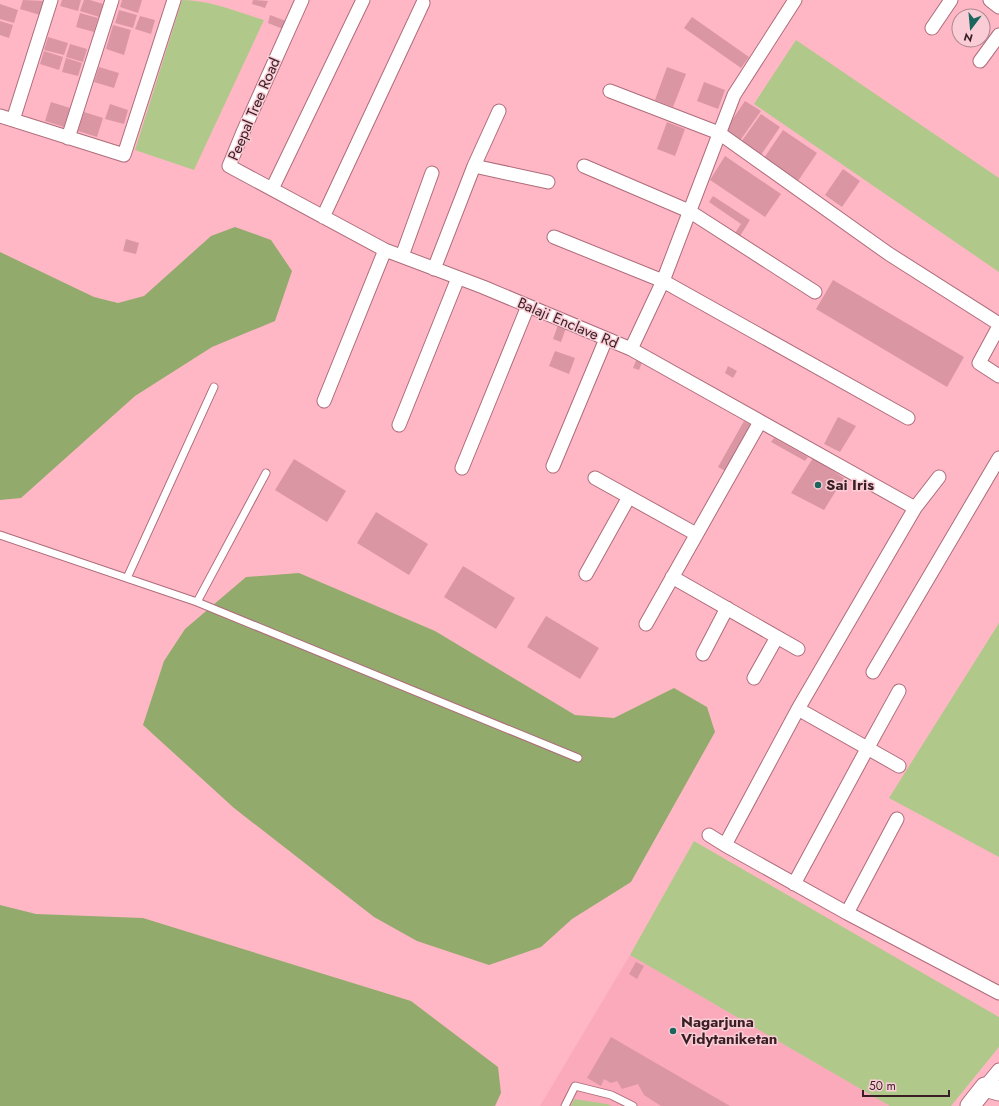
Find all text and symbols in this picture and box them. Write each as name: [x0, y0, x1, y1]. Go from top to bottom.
north arrow: [951, 8, 991, 48]
text: N: [962, 29, 975, 47]
street label: Peepal Tree Road: [222, 54, 286, 164]
street label: Balaji Enclave Rd: [514, 292, 622, 354]
place label: Sai Iris: [826, 474, 874, 496]
marker: Sai Iris: [813, 480, 823, 490]
place label: Nagarjuna Vidytaniketan: [680, 1011, 777, 1050]
marker: Nagarjuna Vidytaniketan: [668, 1026, 678, 1036]
scale bar: [863, 1072, 949, 1098]
text: 50 m: [869, 1077, 896, 1095]

